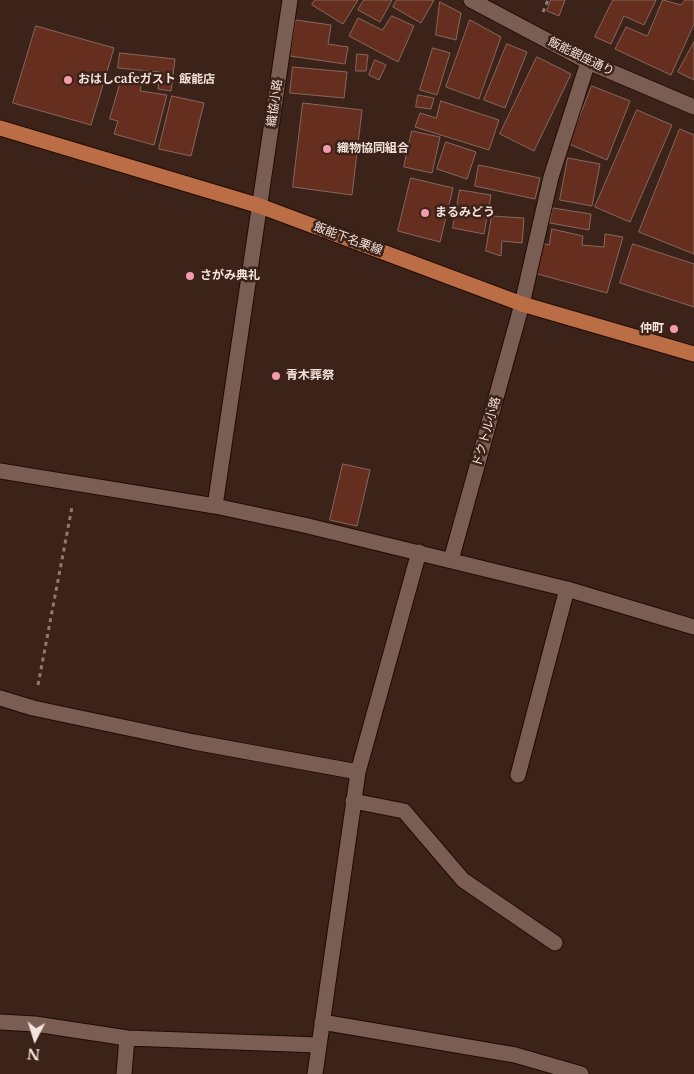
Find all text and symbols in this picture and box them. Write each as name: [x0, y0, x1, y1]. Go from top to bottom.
street label: 飯能銀座通り: [545, 35, 617, 79]
place label: おはしcafeガスト 飯能店: [78, 73, 215, 87]
marker: おはしcafeガスト 飯能店: [62, 74, 74, 86]
street label: 織協小路: [265, 78, 285, 128]
place label: 織物協同組合: [337, 142, 409, 156]
marker: 織物協同組合: [321, 143, 333, 155]
place label: まるみどう: [435, 206, 495, 220]
marker: まるみどう: [419, 207, 431, 219]
street label: 飯能下名栗線: [312, 220, 384, 258]
place label: さがみ典礼: [200, 269, 260, 283]
marker: さがみ典礼: [184, 270, 196, 282]
place label: 仲町: [640, 322, 664, 336]
marker: 仲町: [668, 323, 680, 335]
place label: 青木葬祭: [286, 369, 334, 383]
marker: 青木葬祭: [270, 370, 282, 382]
street label: ドクトル小路: [470, 395, 504, 469]
north arrow: [10, 1014, 60, 1064]
text: N: [26, 1044, 41, 1063]

